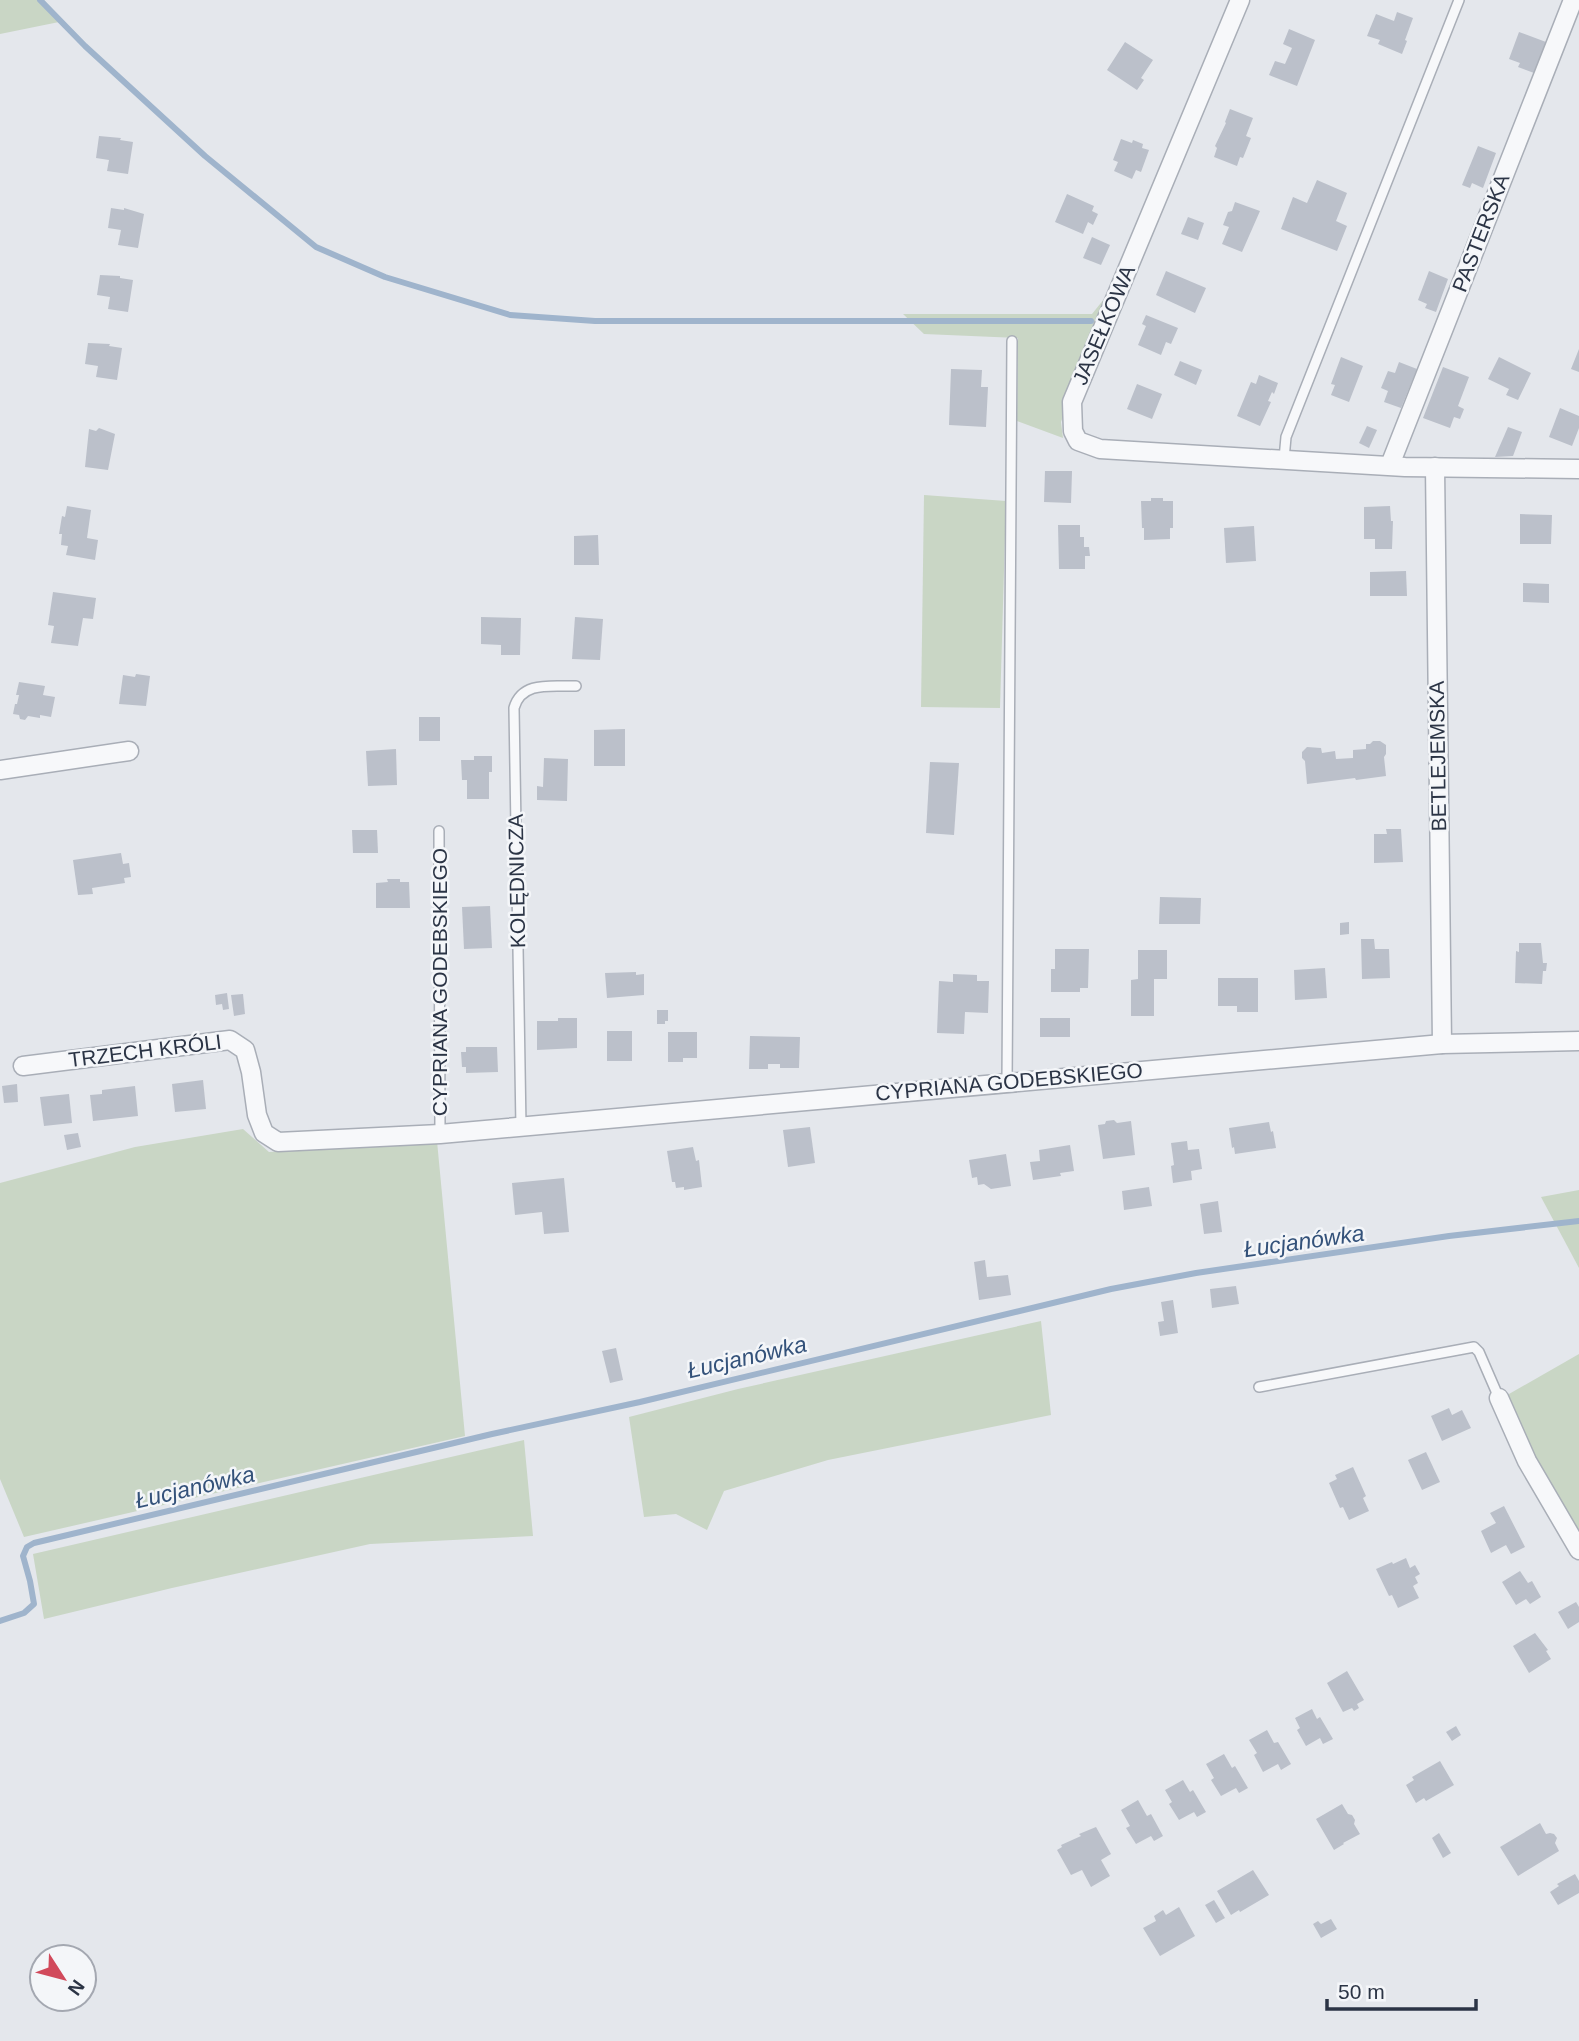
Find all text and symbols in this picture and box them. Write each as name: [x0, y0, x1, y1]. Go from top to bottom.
street label: PASTERSKA: [1447, 171, 1514, 295]
street label: JASEŁKOWA: [1068, 262, 1139, 388]
street label: BETLEJEMSKA: [1425, 681, 1450, 831]
street label: KOLĘDNICZA: [504, 814, 529, 948]
street label: CYPRIANA GODEBSKIEGO: [428, 848, 451, 1116]
street label: TRZECH KRÓLI: [67, 1030, 223, 1071]
street label: CYPRIANA GODEBSKIEGO: [874, 1058, 1144, 1105]
water label: Łucjanówka: [1242, 1220, 1366, 1262]
water label: Łucjanówka: [685, 1331, 809, 1383]
water label: Łucjanówka: [133, 1461, 257, 1513]
north arrow: [28, 1943, 98, 2013]
scale bar: [1327, 1968, 1476, 2012]
text: N: [64, 1976, 89, 1999]
text: 50 m: [1338, 1980, 1385, 2003]

